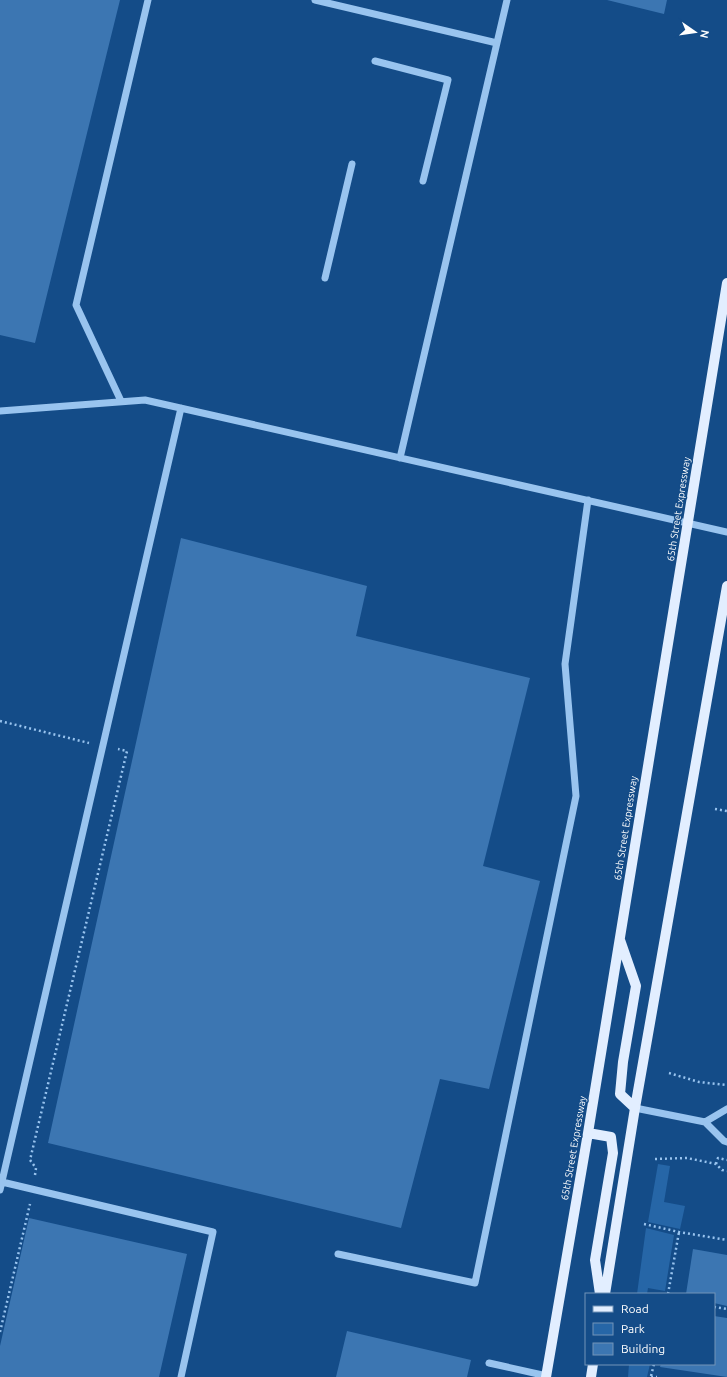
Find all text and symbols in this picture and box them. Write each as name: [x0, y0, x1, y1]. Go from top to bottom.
north arrow: [675, 12, 715, 52]
text: N: [698, 29, 712, 40]
street label: 65th Street Expressway: [665, 456, 692, 562]
street label: 65th Street Expressway: [612, 775, 639, 881]
street label: 65th Street Expressway: [559, 1095, 588, 1201]
legend: [585, 1293, 715, 1365]
text: Road: [621, 1302, 649, 1315]
text: Park: [621, 1322, 645, 1335]
text: Building: [621, 1342, 665, 1355]

